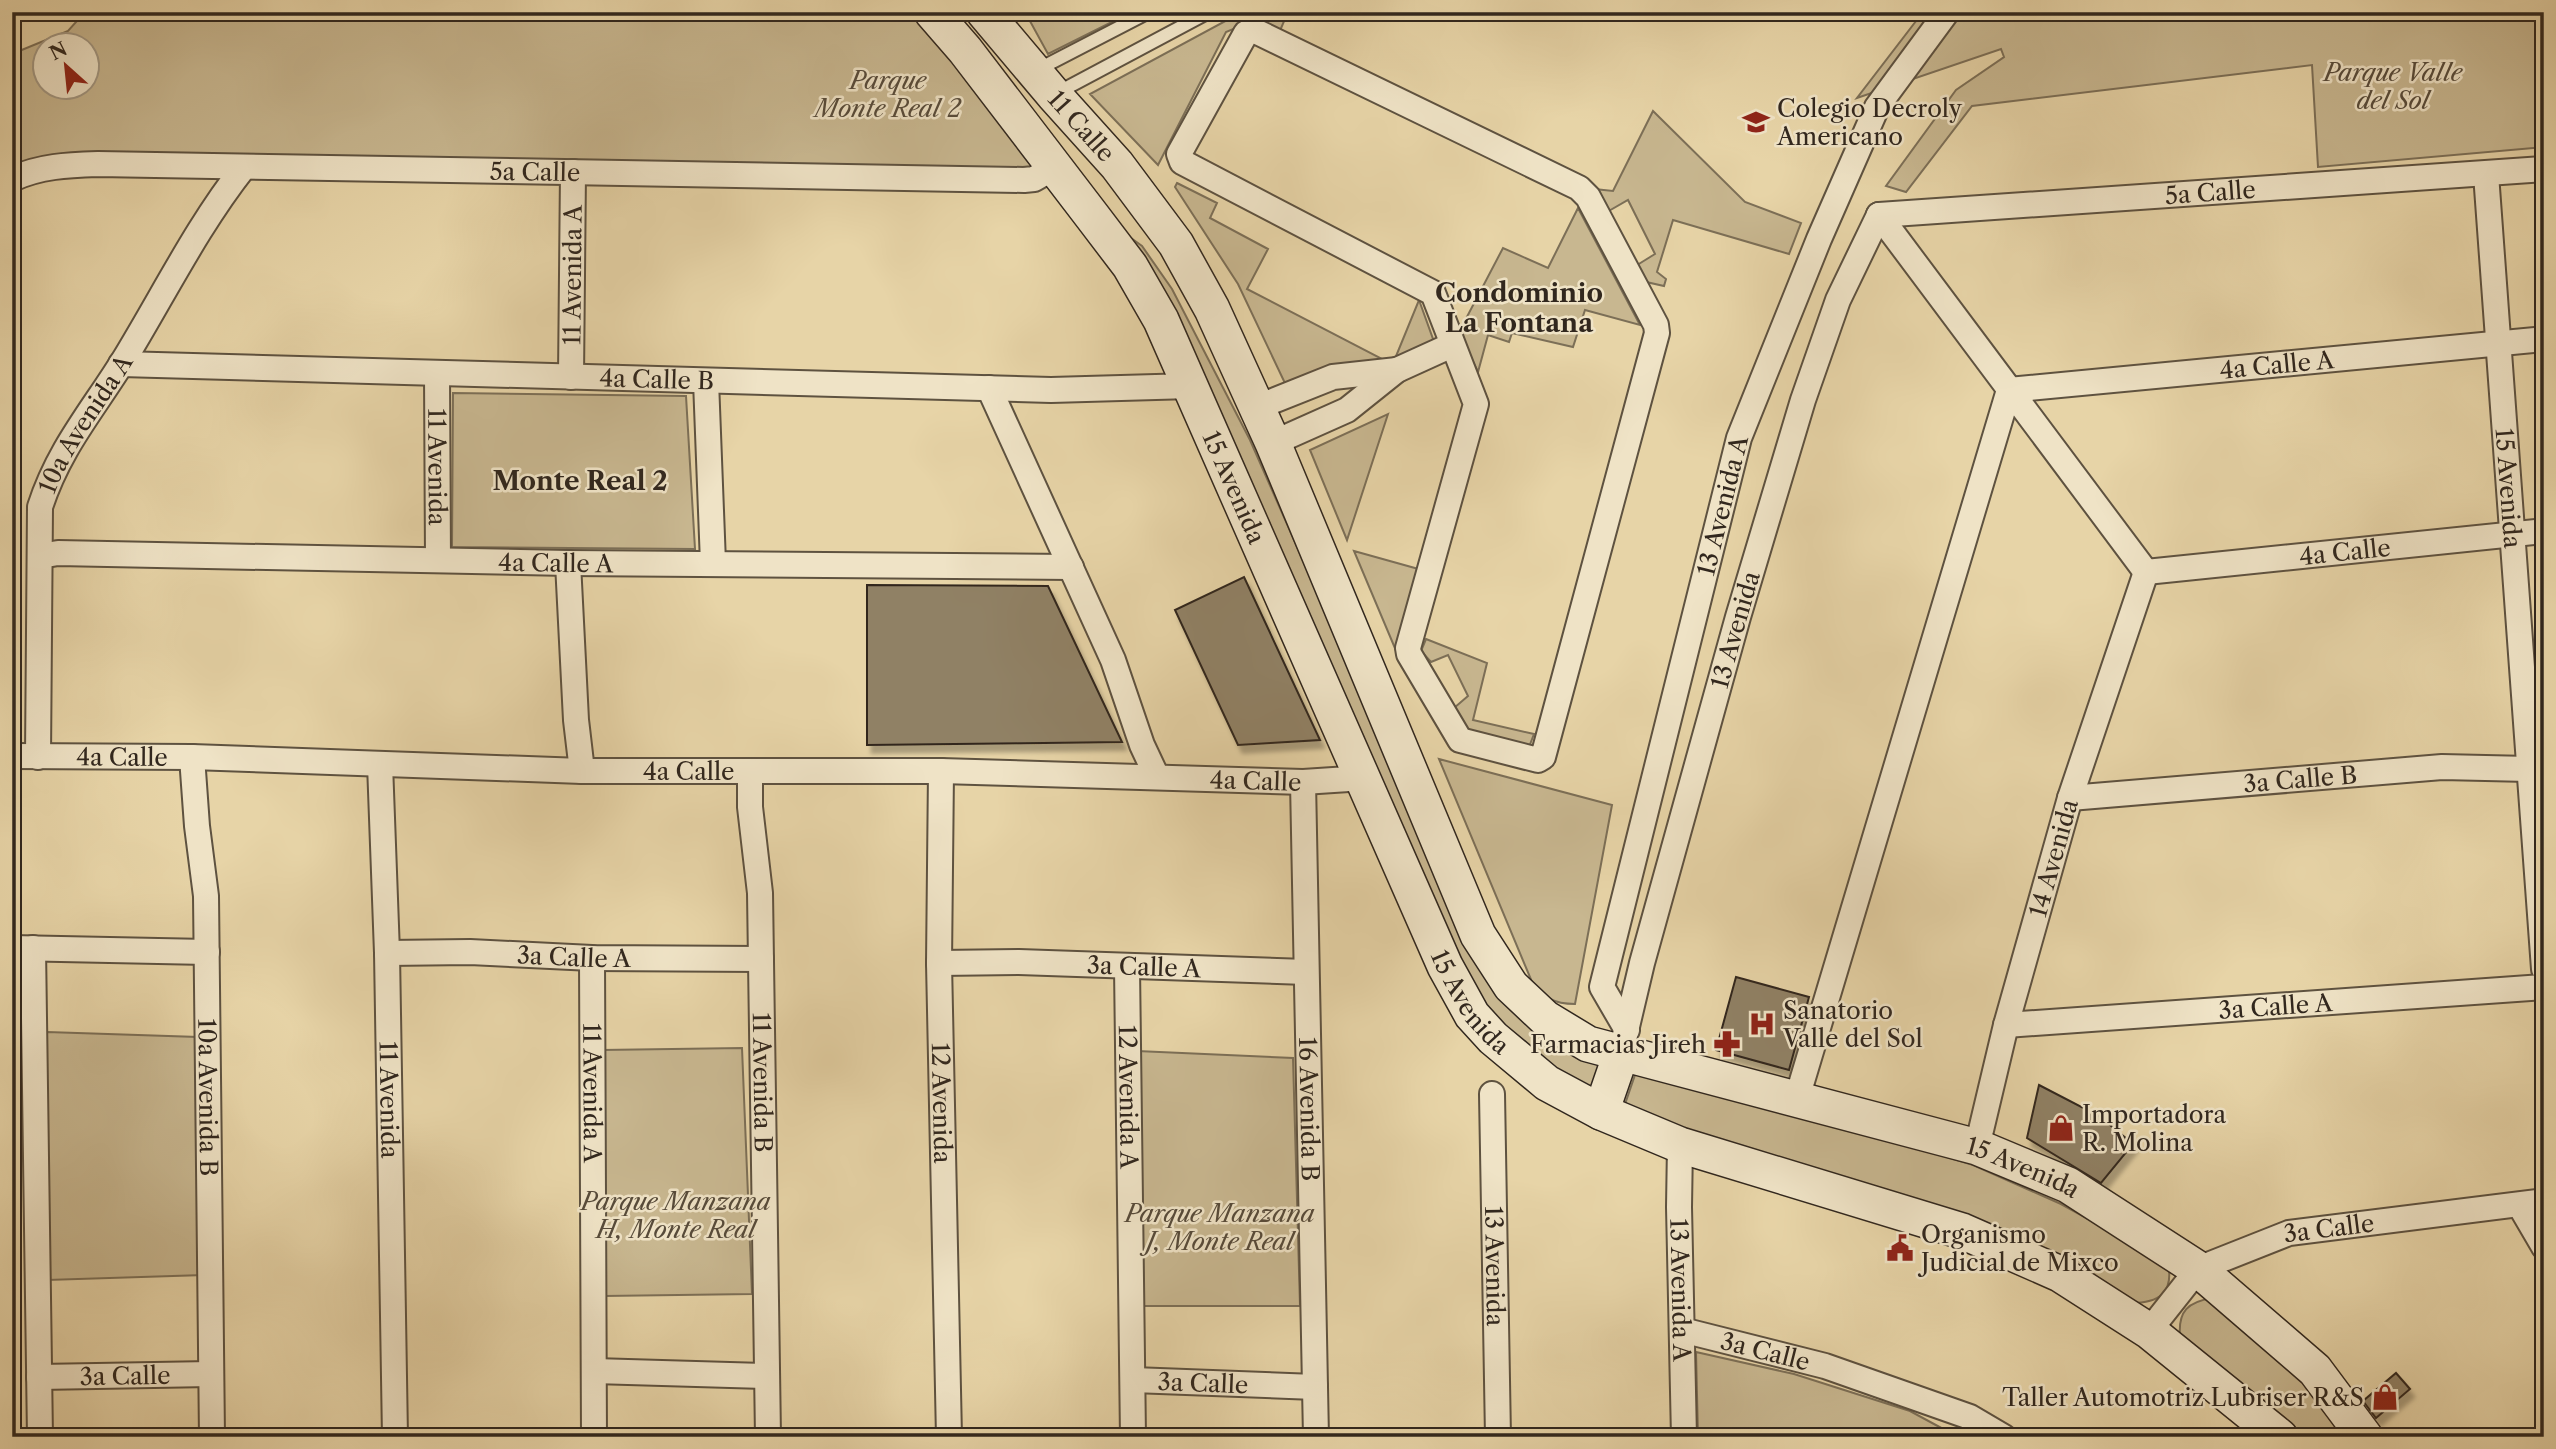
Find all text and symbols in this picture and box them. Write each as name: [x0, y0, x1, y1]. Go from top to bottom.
north arrow: [32, 32, 102, 102]
text: N: [46, 37, 71, 65]
park label: Parque Valle del Sol: [2322, 58, 2464, 115]
park label: Parque Monte Real 2: [812, 66, 962, 123]
street label: 11 Calle: [1042, 84, 1121, 167]
place label: Colegio Decroly Americano: [1776, 94, 1963, 151]
school or university icon: Colegio Decroly Americano: [1741, 107, 1771, 137]
street label: 5a Calle: [489, 156, 581, 187]
street label: 5a Calle: [2164, 174, 2256, 210]
street label: 11 Avenida A: [557, 204, 587, 345]
district label: Condominio La Fontana: [1435, 277, 1603, 339]
street label: 4a Calle A: [2218, 344, 2336, 384]
street label: 10a Avenida A: [32, 348, 139, 497]
street label: 4a Calle B: [599, 363, 715, 395]
street label: 11 Avenida: [423, 408, 452, 526]
street label: 15 Avenida: [1197, 426, 1272, 548]
street label: 15 Avenida: [2490, 427, 2528, 550]
street label: 13 Avenida A: [1691, 431, 1754, 579]
district label: Monte Real 2: [492, 465, 668, 497]
street label: 4a Calle: [2298, 532, 2392, 571]
street label: 4a Calle A: [498, 547, 614, 578]
street label: 13 Avenida: [1704, 567, 1766, 691]
street label: 4a Calle: [76, 742, 168, 771]
street label: 4a Calle: [643, 757, 735, 786]
street label: 3a Calle B: [2242, 760, 2358, 798]
street label: 4a Calle: [1209, 765, 1302, 796]
street label: 14 Avenida: [2023, 795, 2084, 920]
street label: 3a Calle A: [516, 940, 632, 973]
street label: 15 Avenida: [1425, 945, 1516, 1060]
street label: 3a Calle A: [1086, 950, 1203, 983]
street label: 3a Calle A: [2217, 987, 2334, 1024]
place label: Sanatorio Valle del Sol: [1782, 996, 1923, 1053]
hospital icon: Sanatorio Valle del Sol: [1747, 1009, 1777, 1039]
street label: 11 Avenida B: [747, 1012, 778, 1153]
street label: 10a Avenida B: [193, 1018, 224, 1176]
street label: 11 Avenida A: [578, 1023, 607, 1164]
street label: 12 Avenida A: [1113, 1025, 1144, 1170]
pharmacy icon: Farmacias Jireh: [1712, 1029, 1742, 1059]
place label: Farmacias Jireh: [1530, 1030, 1706, 1059]
street label: 16 Avenida B: [1294, 1037, 1325, 1181]
street label: 11 Avenida: [374, 1041, 405, 1159]
street label: 12 Avenida: [926, 1042, 958, 1164]
place label: Importadora R. Molina: [2082, 1100, 2226, 1157]
shop icon: Importadora R. Molina: [2046, 1113, 2076, 1143]
street label: 15 Avenida: [1963, 1130, 2086, 1204]
park label: Parque Manzana H, Monte Real: [579, 1187, 771, 1244]
park label: Parque Manzana J, Monte Real: [1123, 1199, 1315, 1256]
street label: 13 Avenida: [1479, 1205, 1511, 1327]
street label: 3a Calle: [2282, 1208, 2376, 1248]
street label: 13 Avenida A: [1665, 1218, 1697, 1363]
place label: Organismo Judicial de Mixco: [1917, 1220, 2119, 1277]
public building icon: Organismo Judicial de Mixco: [1885, 1233, 1915, 1263]
street label: 3a Calle: [1718, 1326, 1813, 1376]
street label: 3a Calle: [79, 1360, 171, 1391]
street label: 3a Calle: [1157, 1366, 1249, 1399]
shop icon: Taller Automotriz Lubriser R&S: [2370, 1382, 2400, 1412]
place label: Taller Automotriz Lubriser R&S: [2002, 1383, 2364, 1412]

